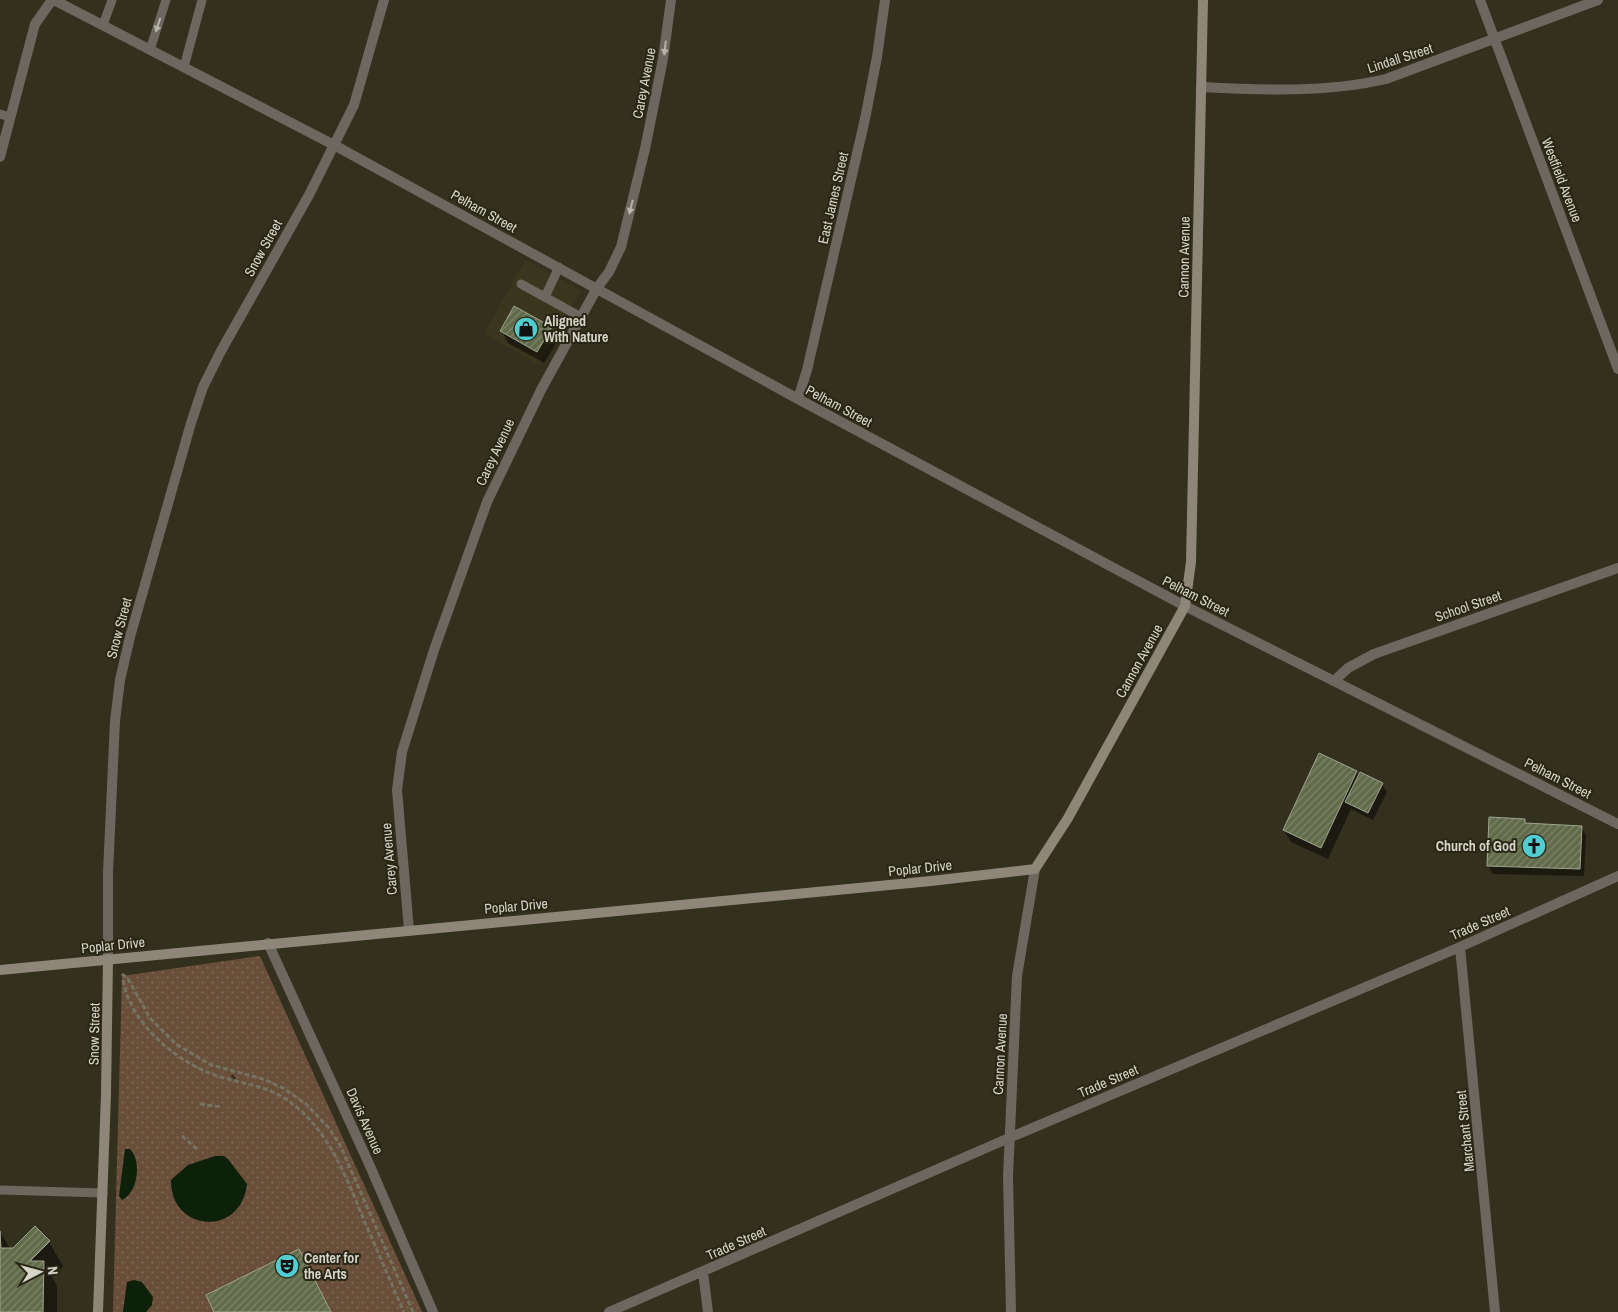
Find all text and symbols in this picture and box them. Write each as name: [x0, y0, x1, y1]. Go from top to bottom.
one-way arrow: [154, 18, 162, 33]
street label: Lindall Street: [1365, 39, 1435, 77]
one-way arrow: [661, 41, 669, 57]
street label: Carey Avenue: [628, 46, 660, 120]
street label: Westfield Avenue: [1538, 135, 1586, 225]
street label: East James Street: [814, 150, 852, 246]
street label: Pelham Street: [448, 185, 520, 237]
one-way arrow: [627, 200, 635, 215]
street label: Snow Street: [240, 216, 286, 280]
street label: Cannon Avenue: [1174, 216, 1194, 298]
place label: Aligned With Nature: [544, 312, 608, 346]
shop icon: Aligned With Nature: [513, 316, 539, 342]
street label: Pelham Street: [803, 381, 875, 431]
street label: Carey Avenue: [472, 416, 518, 488]
street label: Pelham Street: [1160, 571, 1232, 621]
street label: School Street: [1432, 586, 1504, 626]
street label: Snow Street: [102, 595, 136, 661]
street label: Cannon Avenue: [1111, 621, 1167, 701]
street label: Pelham Street: [1522, 753, 1594, 803]
street label: Carey Avenue: [377, 822, 401, 896]
church icon: Church of God: [1521, 833, 1547, 859]
place label: Church of God: [1436, 837, 1516, 855]
street label: Poplar Drive: [887, 856, 953, 880]
street label: Poplar Drive: [483, 894, 549, 918]
street label: Trade Street: [1447, 902, 1513, 944]
street label: Poplar Drive: [80, 933, 146, 957]
street label: Snow Street: [84, 1003, 104, 1065]
street label: Cannon Avenue: [989, 1013, 1011, 1095]
street label: Trade Street: [1075, 1060, 1141, 1102]
street label: Davis Avenue: [342, 1085, 388, 1157]
street label: Marchant Street: [1452, 1089, 1478, 1173]
street label: Trade Street: [703, 1222, 769, 1264]
north arrow: [15, 1247, 65, 1297]
place label: Center for the Arts: [304, 1249, 359, 1283]
theatre icon: Center for the Arts: [274, 1253, 300, 1279]
text: N: [44, 1266, 62, 1276]

